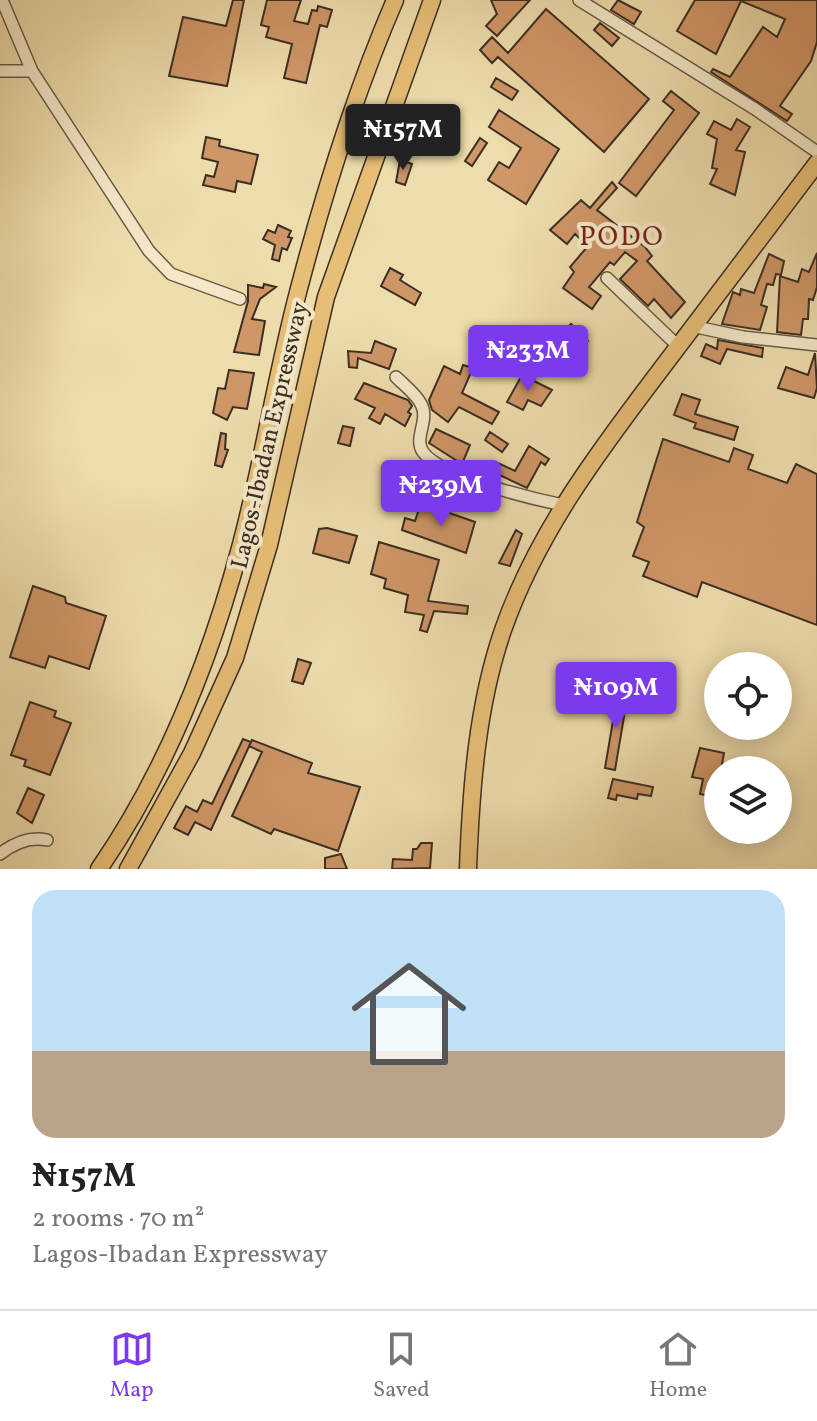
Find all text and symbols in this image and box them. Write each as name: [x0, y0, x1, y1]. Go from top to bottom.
pin: ₦157M: [347, 104, 459, 172]
text: ₦157M: [363, 112, 443, 148]
district label: PODO: [579, 218, 665, 257]
street label: Lagos-Ibadan Expressway: [224, 299, 318, 572]
pin: ₦233M: [472, 325, 584, 393]
text: ₦233M: [486, 333, 570, 369]
pin: ₦239M: [385, 460, 497, 528]
text: ₦239M: [399, 468, 483, 504]
map controls: [704, 652, 792, 844]
button: locate: [704, 652, 792, 740]
pin: ₦109M: [560, 662, 672, 730]
text: ₦109M: [574, 670, 658, 706]
button: layers: [704, 756, 792, 844]
icon: home: [337, 942, 481, 1086]
text: ₦157M: [32, 1154, 136, 1201]
text: 2 rooms · 70 m²: [32, 1201, 204, 1237]
text: Lagos-Ibadan Expressway: [32, 1237, 328, 1273]
tab: Map: [110, 1327, 154, 1406]
tab: Saved: [373, 1327, 430, 1406]
tab: Home: [649, 1327, 707, 1406]

